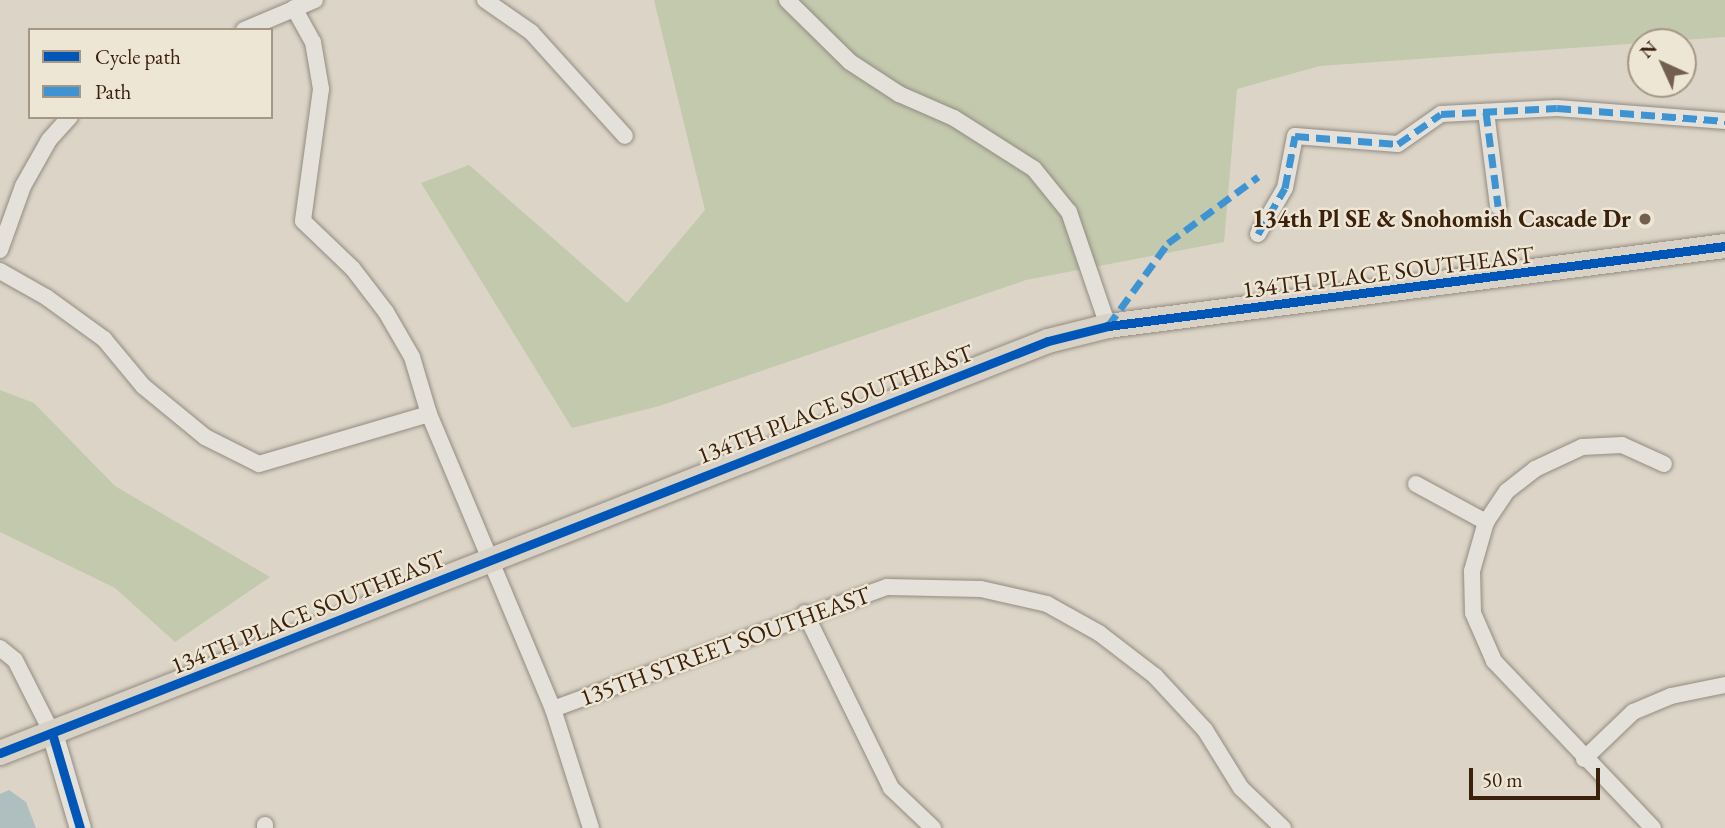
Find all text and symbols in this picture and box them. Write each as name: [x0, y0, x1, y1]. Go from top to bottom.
legend: [28, 28, 273, 119]
north arrow: [1627, 28, 1697, 98]
text: N: [1634, 35, 1662, 63]
text: Cycle path: [95, 43, 181, 70]
text: Path: [95, 78, 131, 105]
place label: 134th Pl SE & Snohomish Cascade Dr: [1252, 205, 1631, 233]
marker: 134th Pl SE & Snohomish Cascade Dr: [1637, 211, 1653, 227]
street label: 134TH PLACE SOUTHEAST: [1241, 240, 1535, 304]
street label: 134TH PLACE SOUTHEAST: [693, 338, 977, 470]
street label: 134TH PLACE SOUTHEAST: [167, 544, 449, 680]
street label: 135TH STREET SOUTHEAST: [576, 580, 874, 712]
scale bar: [1473, 754, 1604, 798]
text: 50 m: [1482, 766, 1523, 793]

